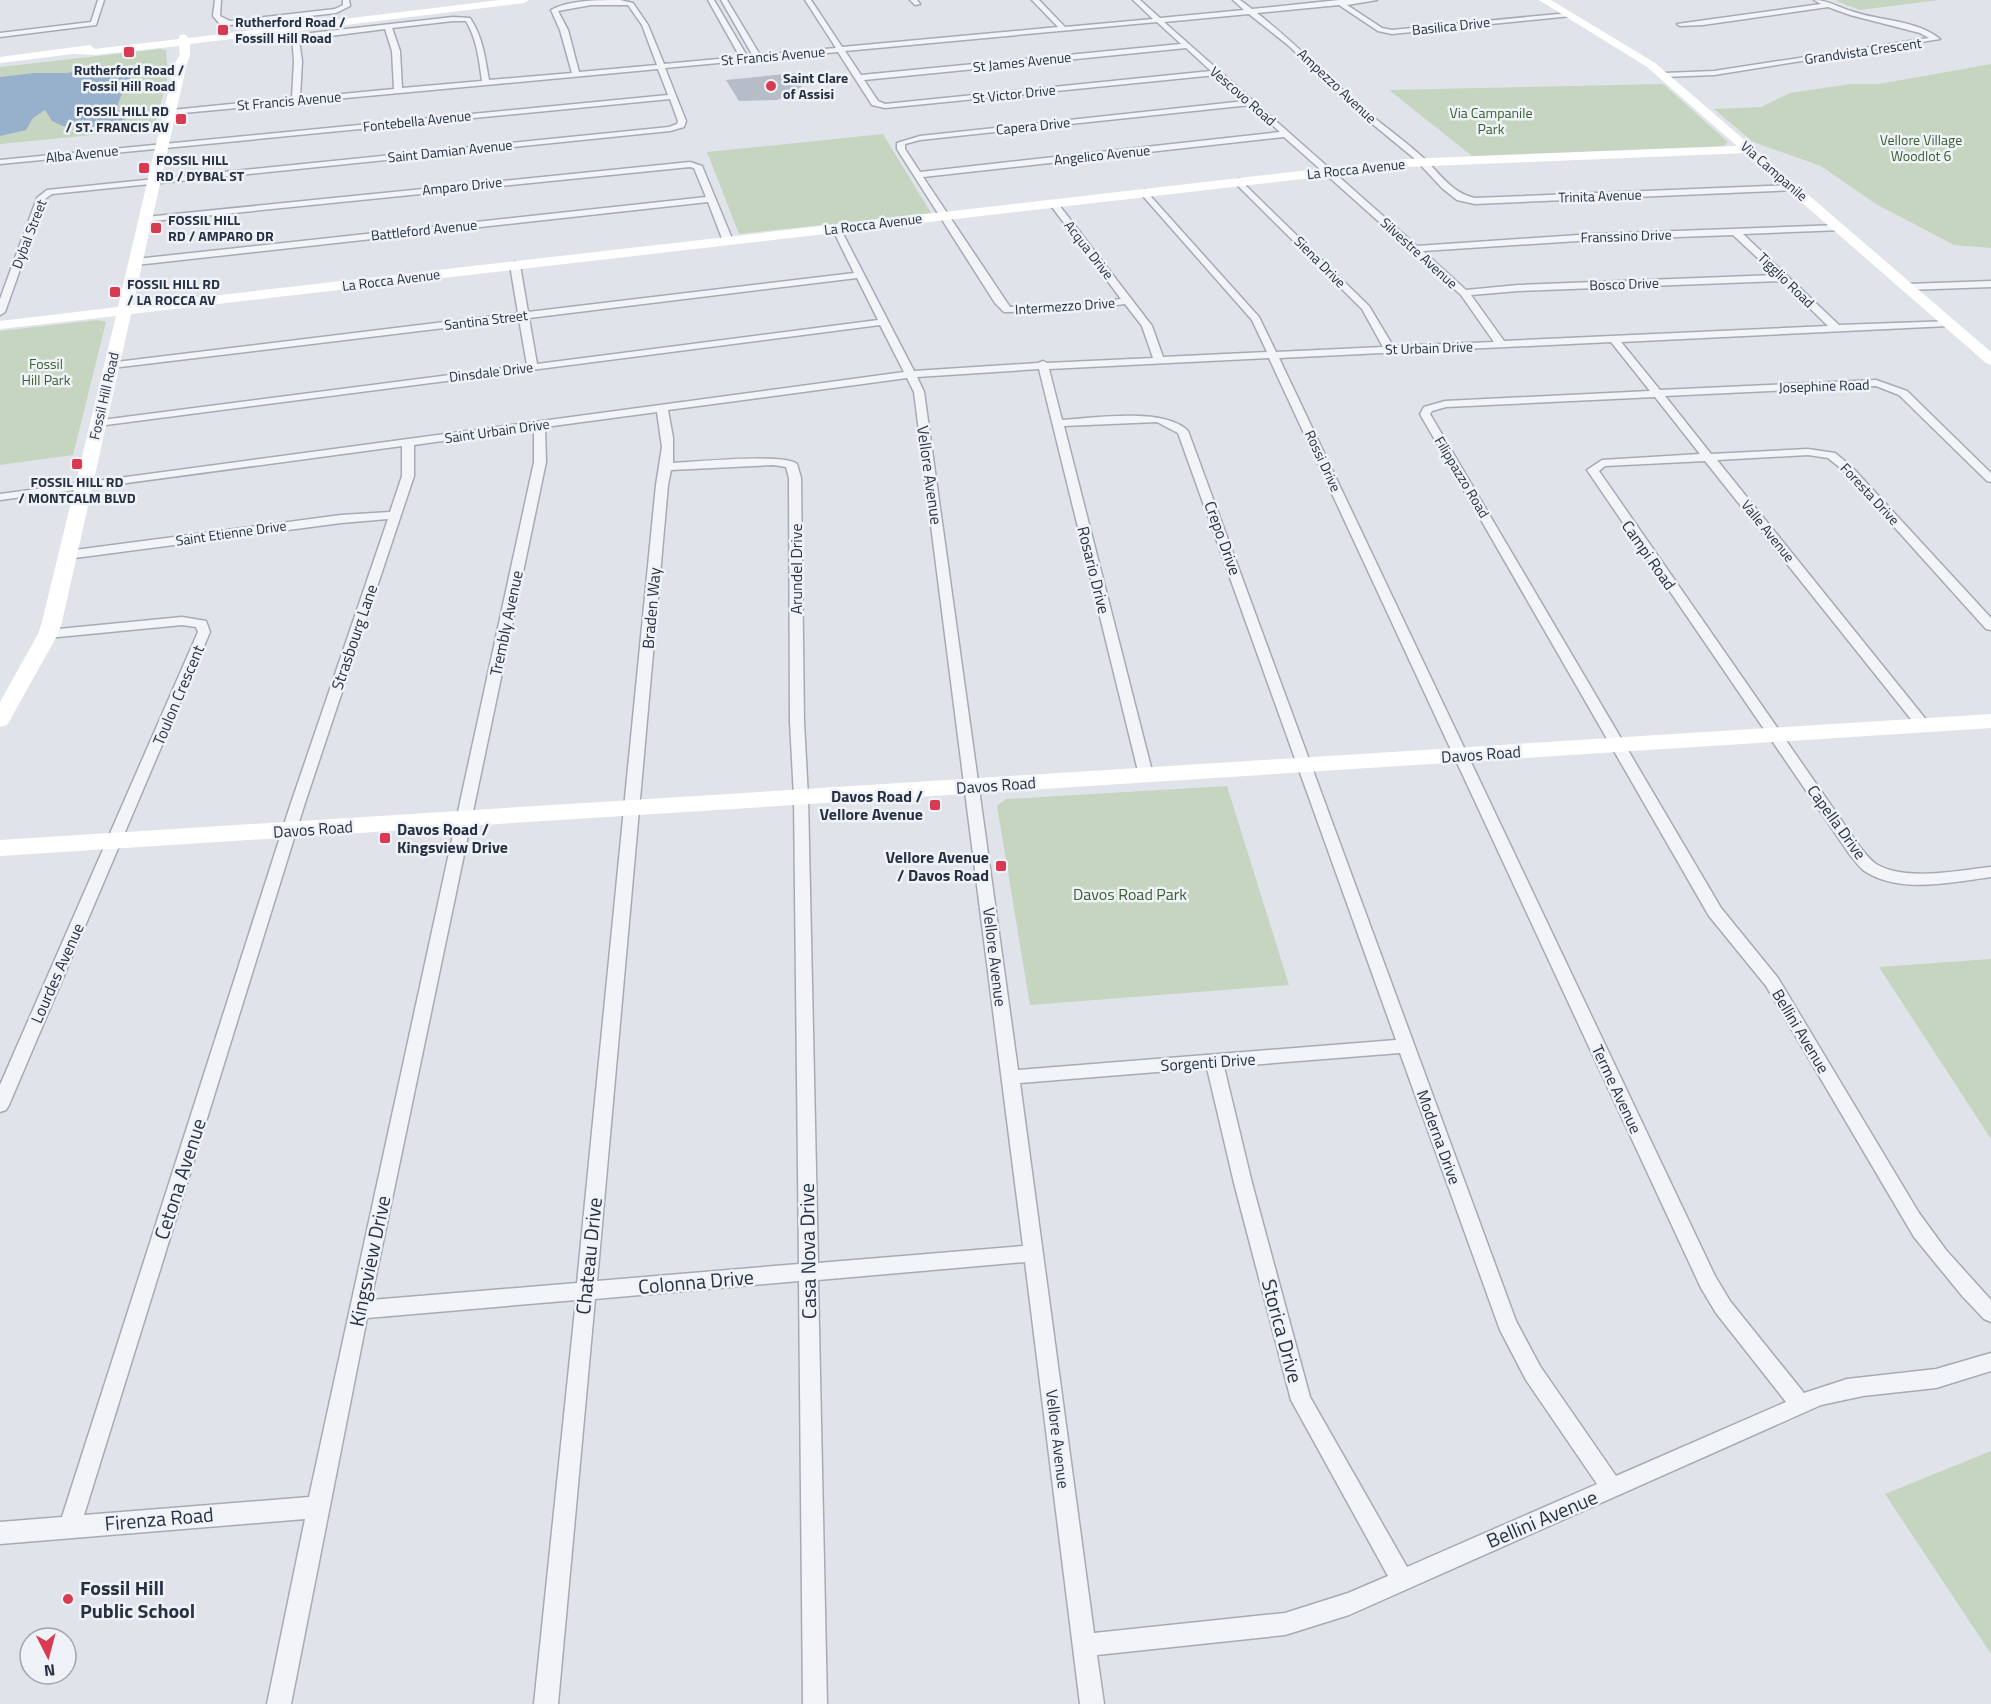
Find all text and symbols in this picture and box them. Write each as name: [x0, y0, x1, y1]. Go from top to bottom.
place label: Rutherford Road / Fossill Hill Road: [235, 11, 346, 48]
street label: Basilica Drive: [1411, 11, 1491, 40]
marker: Rutherford Road / Fossill Hill Road: [216, 23, 230, 37]
street label: Grandvista Crescent: [1803, 32, 1923, 69]
street label: St Francis Avenue: [720, 40, 826, 71]
street label: Ampezzo Avenue: [1293, 43, 1382, 128]
marker: Rutherford Road / Fossil Hill Road: [122, 45, 136, 59]
street label: St James Avenue: [972, 46, 1072, 77]
place label: Rutherford Road / Fossil Hill Road: [74, 59, 185, 96]
street label: Vescovo Road: [1206, 61, 1281, 130]
place label: Saint Clare of Assisi: [783, 67, 848, 104]
marker: Saint Clare of Assisi: [764, 79, 778, 93]
street label: St Victor Drive: [971, 79, 1057, 108]
street label: St Francis Avenue: [236, 85, 342, 116]
place label: FOSSIL HILL RD / ST. FRANCIS AV: [66, 100, 170, 137]
park label: Via Campanile Park: [1450, 102, 1532, 139]
street label: Fontebella Avenue: [362, 104, 472, 137]
street label: Capera Drive: [995, 111, 1071, 140]
marker: FOSSIL HILL RD / ST. FRANCIS AV: [174, 112, 188, 126]
park label: Vellore Village Woodlot 6: [1880, 129, 1962, 166]
street label: Saint Damian Avenue: [387, 134, 513, 167]
street label: Via Campanile: [1736, 135, 1813, 206]
street label: Alba Avenue: [45, 139, 119, 168]
street label: Angelico Avenue: [1053, 139, 1151, 170]
place label: FOSSIL HILL RD / DYBAL ST: [156, 149, 245, 186]
street label: La Rocca Avenue: [1306, 153, 1406, 184]
marker: FOSSIL HILL RD / DYBAL ST: [137, 161, 151, 175]
street label: Amparo Drive: [421, 171, 503, 200]
street label: Trinita Avenue: [1558, 184, 1642, 207]
street label: Dybal Street: [6, 196, 51, 271]
street label: La Rocca Avenue: [823, 207, 923, 240]
place label: FOSSIL HILL RD / AMPARO DR: [168, 209, 274, 246]
street label: Silvestre Avenue: [1376, 212, 1463, 293]
street label: Battleford Avenue: [370, 213, 478, 246]
street label: Acqua Drive: [1060, 216, 1119, 284]
marker: FOSSIL HILL RD / AMPARO DR: [149, 221, 163, 235]
street label: Franssino Drive: [1580, 223, 1672, 248]
street label: Siena Drive: [1290, 231, 1351, 292]
street label: Tigglio Road: [1753, 247, 1820, 312]
street label: La Rocca Avenue: [341, 263, 441, 296]
street label: Bosco Drive: [1589, 272, 1659, 295]
place label: FOSSIL HILL RD / LA ROCCA AV: [127, 273, 220, 310]
marker: FOSSIL HILL RD / LA ROCCA AV: [108, 285, 122, 299]
street label: Intermezzo Drive: [1014, 292, 1116, 319]
street label: Santina Street: [443, 304, 529, 335]
street label: St Urbain Drive: [1385, 335, 1473, 360]
street label: Fossil Hill Road: [83, 350, 124, 442]
park label: Fossil Hill Park: [22, 353, 71, 390]
street label: Dinsdale Drive: [448, 356, 534, 387]
street label: Josephine Road: [1778, 373, 1870, 398]
street label: Saint Urbain Drive: [443, 413, 551, 448]
street label: Vellore Avenue: [911, 424, 949, 526]
street label: Rossi Drive: [1300, 427, 1347, 495]
street label: Filippazzo Road: [1430, 432, 1495, 522]
marker: FOSSIL HILL RD / MONTCALM BLVD: [70, 457, 84, 471]
street label: Foresta Drive: [1836, 458, 1905, 529]
place label: FOSSIL HILL RD / MONTCALM BLVD: [18, 471, 136, 508]
street label: Valle Avenue: [1737, 495, 1800, 567]
street label: Crepo Drive: [1198, 497, 1248, 579]
street label: Saint Etienne Drive: [174, 514, 288, 551]
street label: Campi Road: [1616, 515, 1682, 595]
street label: Arundel Drive: [784, 524, 808, 614]
street label: Rosario Drive: [1072, 524, 1116, 616]
street label: Braden Way: [635, 566, 667, 650]
street label: Trembly Avenue: [483, 568, 529, 678]
street label: Strasbourg Lane: [325, 581, 383, 693]
street label: Toulon Crescent: [146, 641, 210, 749]
street label: Davos Road: [1440, 739, 1522, 769]
street label: Davos Road: [955, 770, 1037, 800]
street label: Capella Drive: [1802, 780, 1872, 864]
place label: Davos Road / Vellore Avenue: [820, 784, 923, 826]
marker: Davos Road / Vellore Avenue: [928, 798, 942, 812]
street label: Davos Road: [272, 814, 354, 844]
place label: Davos Road / Kingsview Drive: [397, 817, 508, 859]
marker: Davos Road / Kingsview Drive: [378, 831, 392, 845]
place label: Vellore Avenue / Davos Road: [886, 845, 989, 887]
marker: Vellore Avenue / Davos Road: [994, 859, 1008, 873]
park label: Davos Road Park: [1073, 882, 1187, 906]
street label: Vellore Avenue: [977, 906, 1013, 1008]
street label: Lourdes Avenue: [24, 919, 90, 1027]
street label: Bellini Avenue: [1766, 984, 1836, 1078]
street label: Terme Avenue: [1586, 1041, 1648, 1137]
street label: Sorgenti Drive: [1160, 1047, 1256, 1077]
street label: Moderna Drive: [1411, 1086, 1467, 1188]
street label: Cetona Avenue: [145, 1114, 214, 1244]
street label: Casa Nova Drive: [791, 1183, 824, 1319]
street label: Kingsview Drive: [340, 1192, 399, 1329]
street label: Chateau Drive: [567, 1196, 610, 1316]
street label: Colonna Drive: [637, 1261, 755, 1302]
street label: Storica Drive: [1254, 1275, 1311, 1386]
street label: Vellore Avenue: [1040, 1388, 1076, 1490]
street label: Bellini Avenue: [1481, 1481, 1602, 1556]
street label: Firenza Road: [103, 1498, 215, 1539]
place label: Fossil Hill Public School: [80, 1572, 195, 1626]
marker: Fossil Hill Public School: [61, 1592, 75, 1606]
north arrow: [18, 1626, 78, 1686]
text: N: [43, 1658, 56, 1683]

